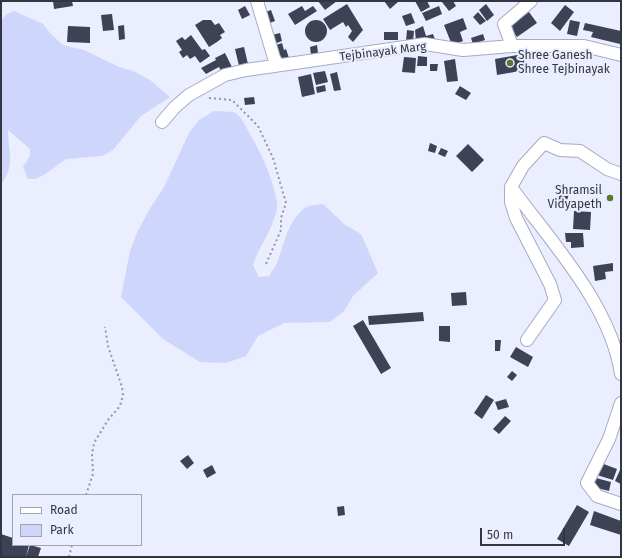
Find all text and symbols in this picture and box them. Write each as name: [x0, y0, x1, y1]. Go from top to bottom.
street label: Tejbinayak Marg: [339, 40, 427, 64]
place label: Shree Ganesh Shree Tejbinayak: [518, 49, 610, 77]
marker: Shree Ganesh Shree Tejbinayak: [505, 58, 515, 68]
place label: Shramsil Vidyapeth: [547, 184, 602, 212]
marker: Shramsil Vidyapeth: [605, 193, 615, 203]
legend: [12, 494, 142, 546]
text: Road: [50, 503, 78, 517]
scale bar: [482, 520, 567, 546]
text: Park: [50, 523, 74, 537]
text: 50 m: [487, 528, 513, 542]

